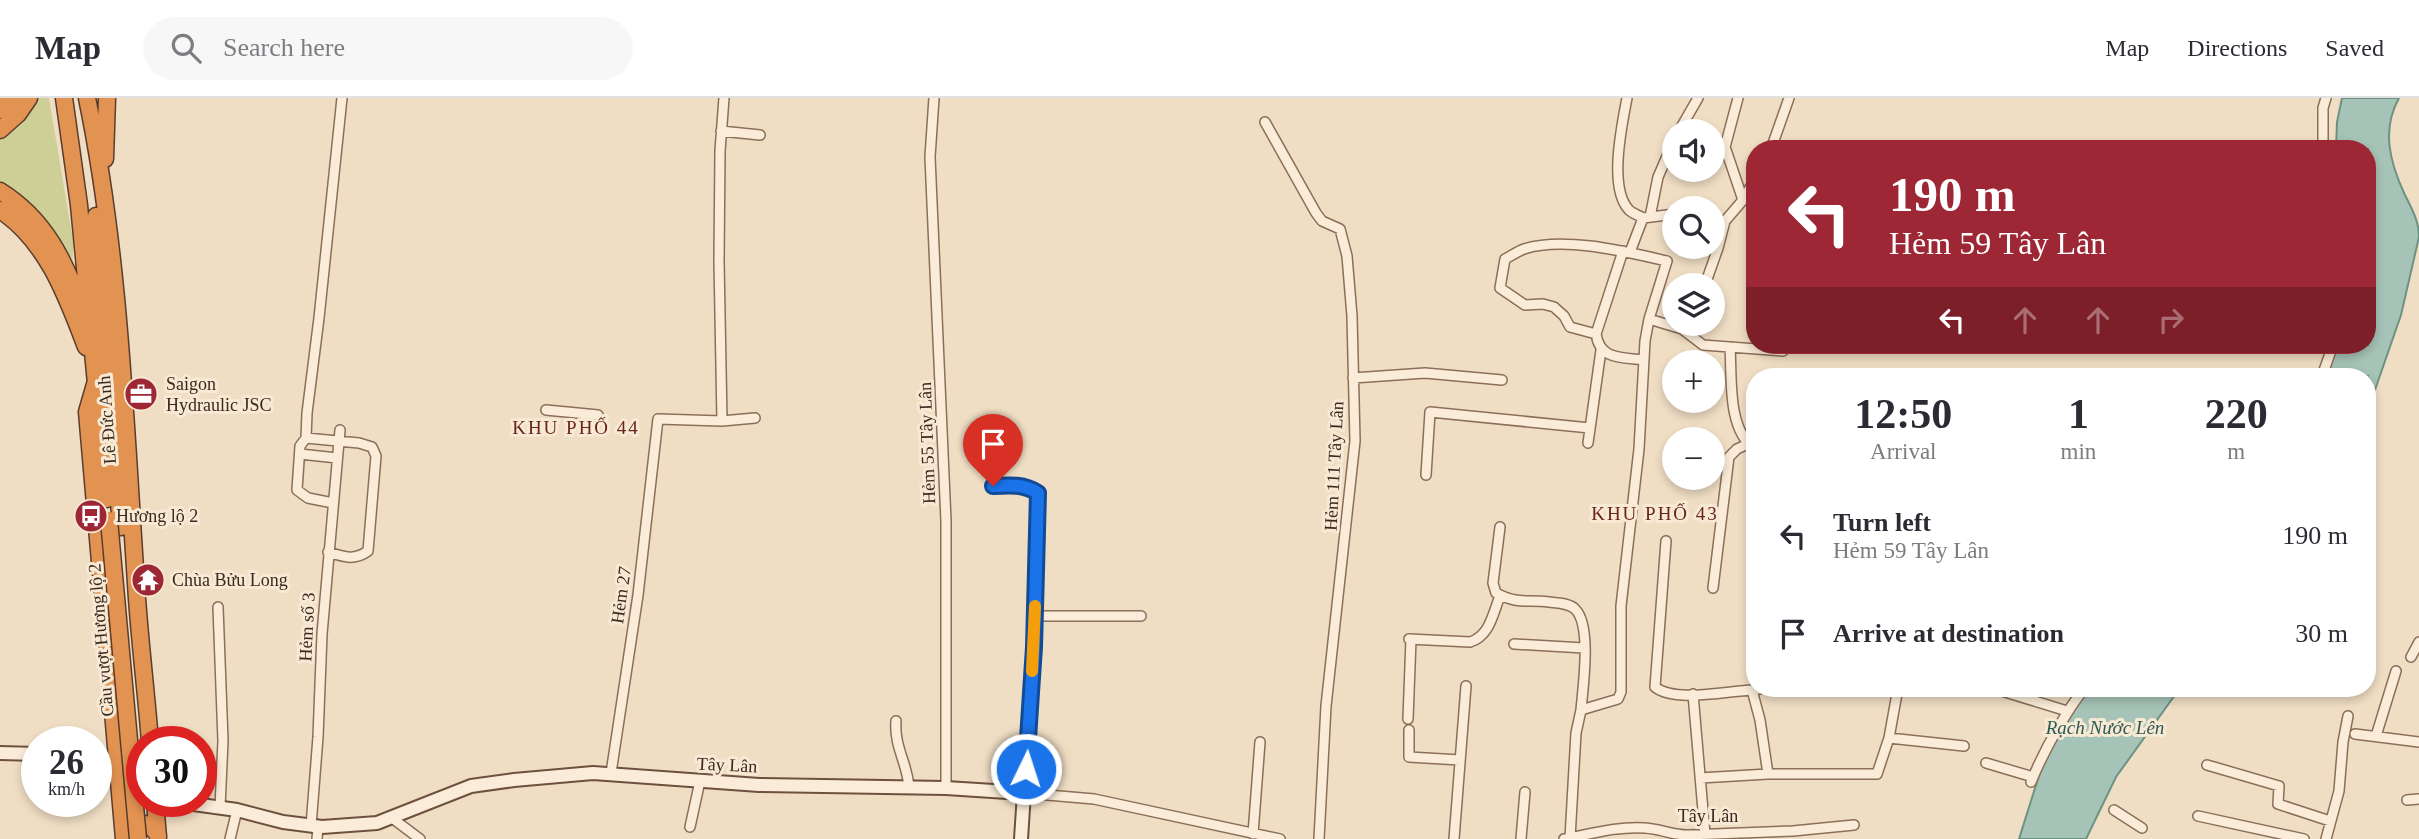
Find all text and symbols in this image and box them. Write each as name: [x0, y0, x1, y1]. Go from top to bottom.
search box: [143, 17, 633, 80]
icon: search: [167, 29, 205, 67]
text: Map: [35, 30, 101, 66]
text: Search here: [223, 33, 345, 62]
text: Map: [2105, 35, 2149, 61]
text: Directions: [2187, 35, 2287, 61]
text: Saved: [2325, 35, 2384, 61]
map controls: [1662, 119, 1725, 490]
button: sound: [1662, 119, 1725, 182]
text: 190 m: [1889, 167, 2016, 222]
icon: left: [1774, 168, 1865, 259]
button: search: [1662, 196, 1725, 259]
text: Hẻm 59 Tây Lân: [1889, 225, 2106, 261]
button: layers: [1662, 273, 1725, 336]
icon: left: [1933, 301, 1971, 339]
icon: ahead: [2006, 301, 2044, 339]
icon: ahead: [2079, 301, 2117, 339]
icon: right: [2152, 301, 2190, 339]
button: +: [1662, 350, 1725, 413]
place label: Saigon Hydraulic JSC: [166, 374, 272, 415]
street label: Lê Đức Anh: [94, 375, 120, 465]
office icon: Saigon Hydraulic JSC: [122, 375, 160, 413]
street label: Hẻm 55 Tây Lân: [915, 382, 939, 504]
text: 12:50: [1854, 391, 1952, 437]
text: 1: [2068, 391, 2089, 437]
text: 220: [2205, 391, 2268, 437]
street label: Hẻm 111 Tây Lân: [1321, 401, 1347, 531]
pin: [963, 414, 1023, 486]
district label: KHU PHỐ 44: [512, 417, 640, 438]
icon: arrive: [974, 425, 1012, 463]
button: −: [1662, 427, 1725, 490]
text: Arrival: [1870, 439, 1937, 464]
text: min: [2061, 439, 2096, 464]
text: m: [2227, 439, 2245, 464]
bus stop icon: Hương lộ 2: [72, 497, 110, 535]
district label: KHU PHỐ 43: [1591, 503, 1719, 524]
place label: Hương lộ 2: [116, 506, 198, 526]
text: Turn left: [1833, 508, 1931, 537]
icon: left: [1774, 517, 1812, 555]
text: 190 m: [2282, 521, 2348, 550]
text: Hẻm 59 Tây Lân: [1833, 538, 1989, 563]
temple icon: Chùa Bửu Long: [129, 561, 167, 599]
street label: Cầu vượt Hương lộ 2: [84, 563, 118, 717]
street label: Hẻm 27: [607, 565, 635, 625]
place label: Chùa Bửu Long: [172, 570, 288, 590]
street label: Hẻm số 3: [295, 592, 319, 662]
icon: arrive: [1774, 615, 1812, 653]
text: Arrive at destination: [1833, 619, 2064, 648]
text: 30 m: [2295, 619, 2348, 648]
water label: Rạch Nước Lên: [2045, 717, 2164, 738]
speed limit sign: 30: [126, 726, 217, 817]
position arrow: [989, 732, 1063, 806]
text: 26: [49, 743, 84, 782]
street label: Tây Lân: [696, 753, 758, 777]
text: km/h: [48, 779, 85, 799]
street label: Tây Lân: [1678, 806, 1738, 826]

